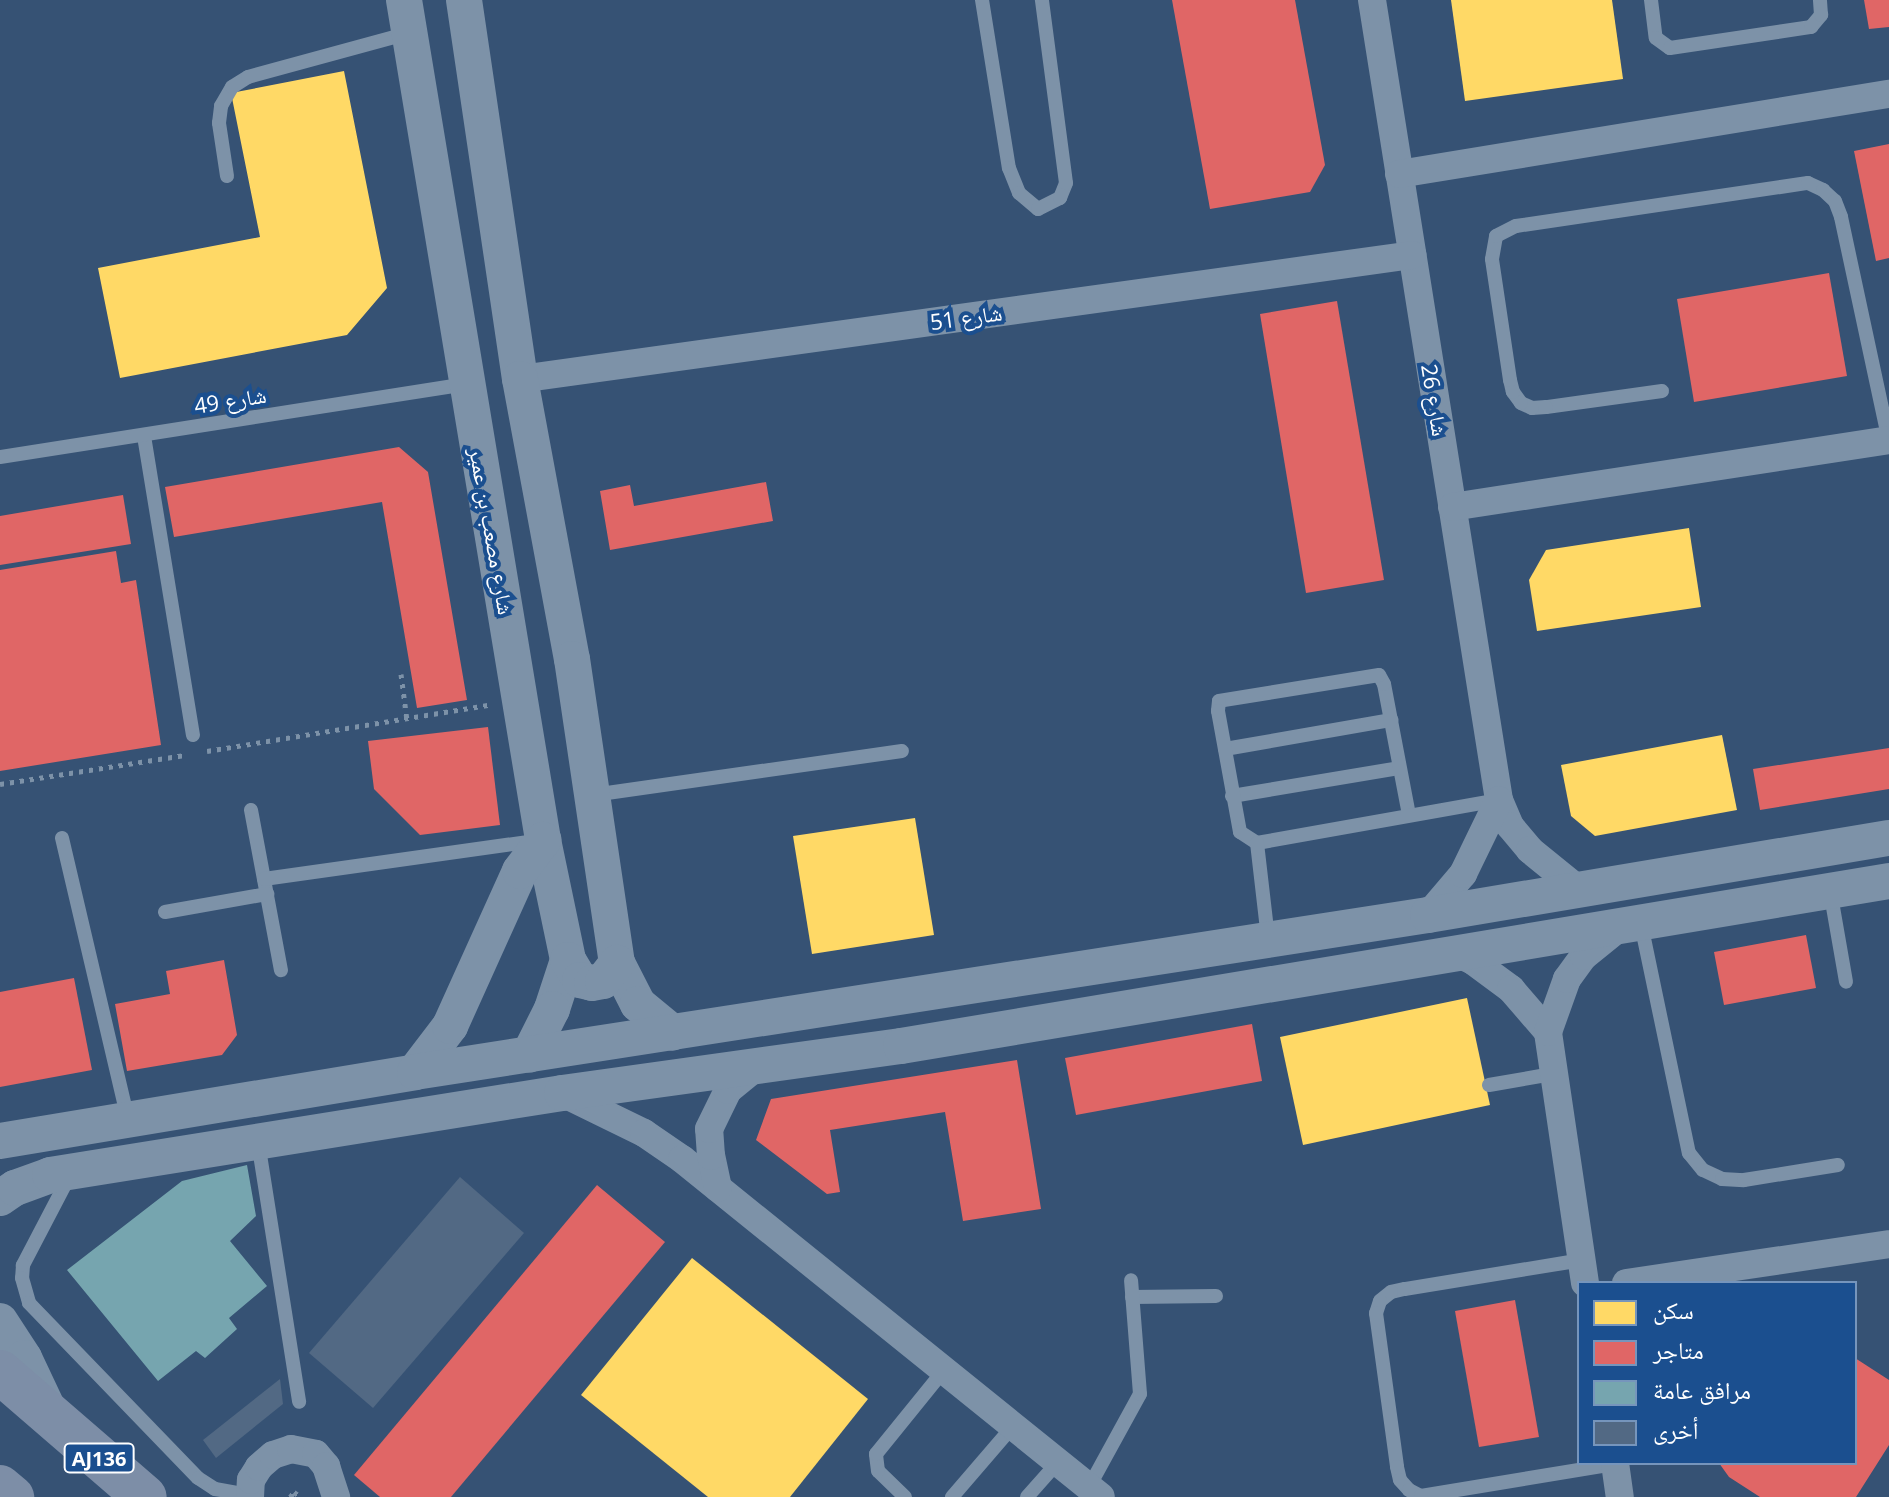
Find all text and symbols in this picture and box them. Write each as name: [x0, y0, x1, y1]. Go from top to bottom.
street label: شارع 51: [928, 299, 1004, 335]
street label: شارع 26: [1416, 362, 1454, 438]
street label: شارع 49: [192, 381, 268, 419]
street label: شارع مصعب بن عمير: [464, 445, 520, 617]
legend: [1577, 1281, 1857, 1465]
text: سكن: [1653, 1293, 1694, 1326]
text: متاجر: [1653, 1333, 1704, 1366]
text: مرافق عامة: [1653, 1373, 1751, 1406]
text: أخرى: [1653, 1413, 1699, 1446]
road number: AJ136: [63, 1442, 135, 1474]

